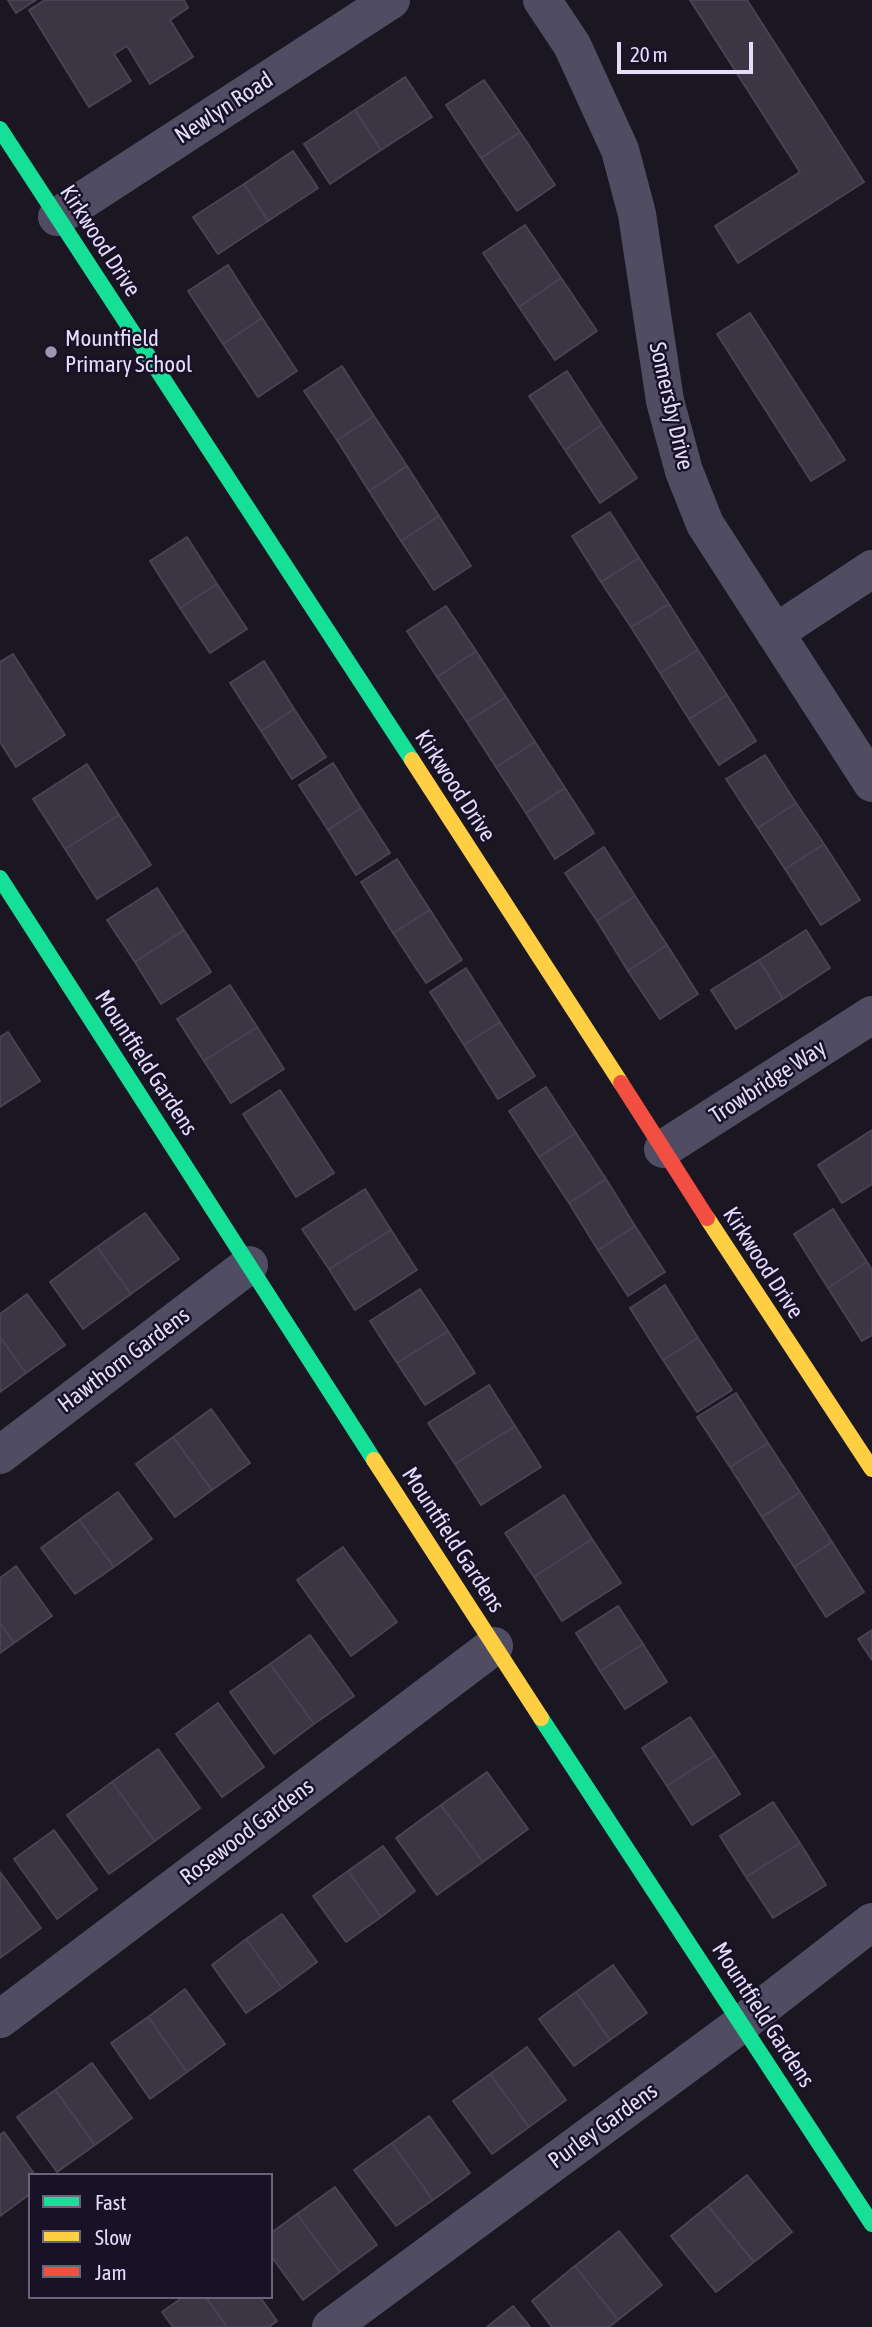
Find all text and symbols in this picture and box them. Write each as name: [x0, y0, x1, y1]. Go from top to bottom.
scale bar: [620, 28, 756, 72]
text: 20 m: [630, 42, 668, 66]
street label: Newlyn Road: [170, 66, 278, 150]
street label: Kirkwood Drive: [54, 180, 146, 302]
place label: Mountfield Primary School: [65, 325, 192, 379]
street label: Somersby Drive: [643, 339, 699, 473]
marker: Mountfield Primary School: [43, 344, 59, 360]
street label: Kirkwood Drive: [409, 725, 501, 847]
street label: Mountfield Gardens: [89, 985, 203, 1141]
street label: Trowbridge Way: [705, 1034, 831, 1130]
street label: Kirkwood Drive: [717, 1202, 809, 1324]
street label: Hawthorn Gardens: [53, 1302, 195, 1418]
street label: Mountfield Gardens: [396, 1462, 510, 1618]
street label: Rosewood Gardens: [175, 1773, 319, 1891]
street label: Mountfield Gardens: [706, 1937, 820, 2093]
street label: Purley Gardens: [543, 2077, 663, 2175]
legend: [28, 2173, 273, 2299]
text: Fast: [95, 2190, 126, 2214]
text: Slow: [95, 2225, 131, 2249]
text: Jam: [95, 2260, 127, 2284]

